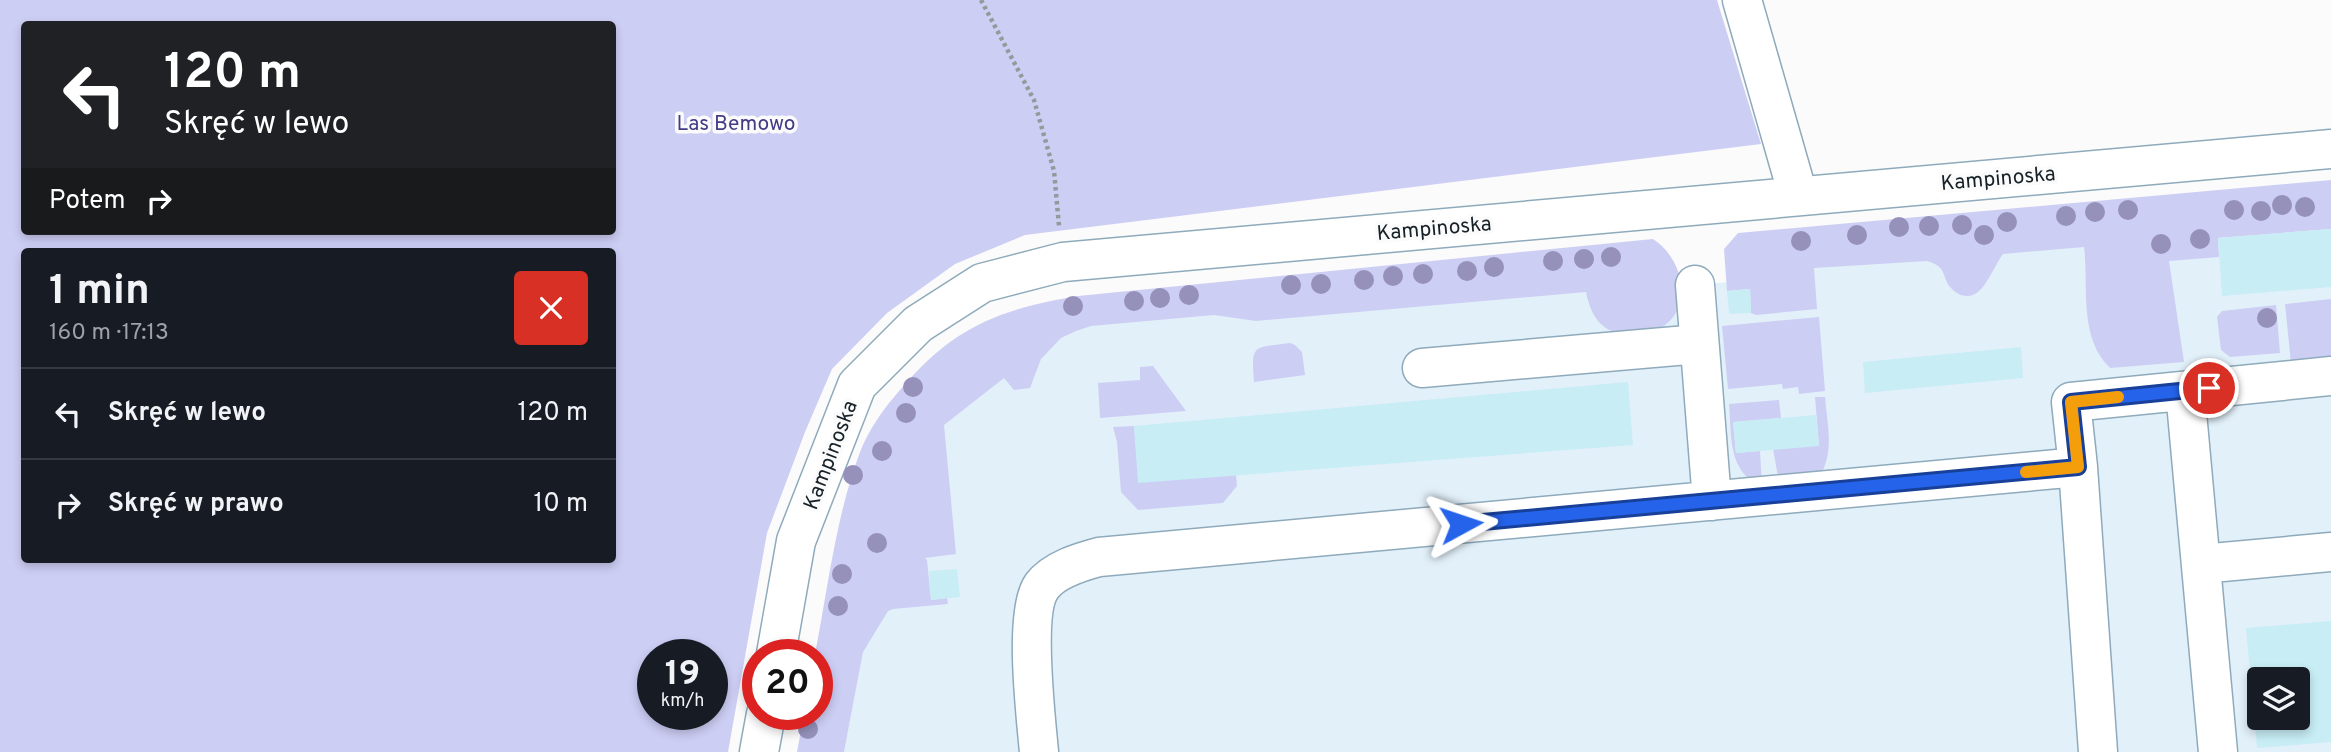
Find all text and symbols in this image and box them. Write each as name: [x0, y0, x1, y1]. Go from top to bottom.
text: 120 m: [164, 44, 301, 106]
icon: left: [49, 49, 140, 140]
text: Skręć w lewo: [164, 105, 349, 145]
park label: Las Bemowo: [676, 111, 796, 138]
street label: Kampinoska: [1940, 161, 2057, 198]
icon: right: [140, 182, 178, 220]
text: Potem: [49, 185, 126, 218]
street label: Kampinoska: [1376, 211, 1493, 248]
text: 1 min: [49, 266, 150, 319]
button: close: [514, 271, 588, 345]
text: 160 m · 17:13: [49, 319, 169, 348]
pin: [2179, 358, 2239, 418]
icon: arrive: [2190, 369, 2228, 407]
icon: left: [49, 395, 87, 433]
text: Skręć w lewo: [108, 397, 266, 430]
text: 120 m: [518, 397, 588, 430]
street label: Kampinoska: [798, 397, 865, 514]
icon: right: [49, 486, 87, 524]
position arrow: [1424, 487, 1498, 561]
text: Skręć w prawo: [108, 488, 284, 521]
text: 10 m: [533, 488, 588, 521]
speed limit sign: 20: [742, 639, 833, 730]
text: 19: [665, 653, 700, 697]
map controls: [2247, 667, 2310, 730]
button: layers: [2247, 667, 2310, 730]
text: km/h: [661, 690, 704, 713]

